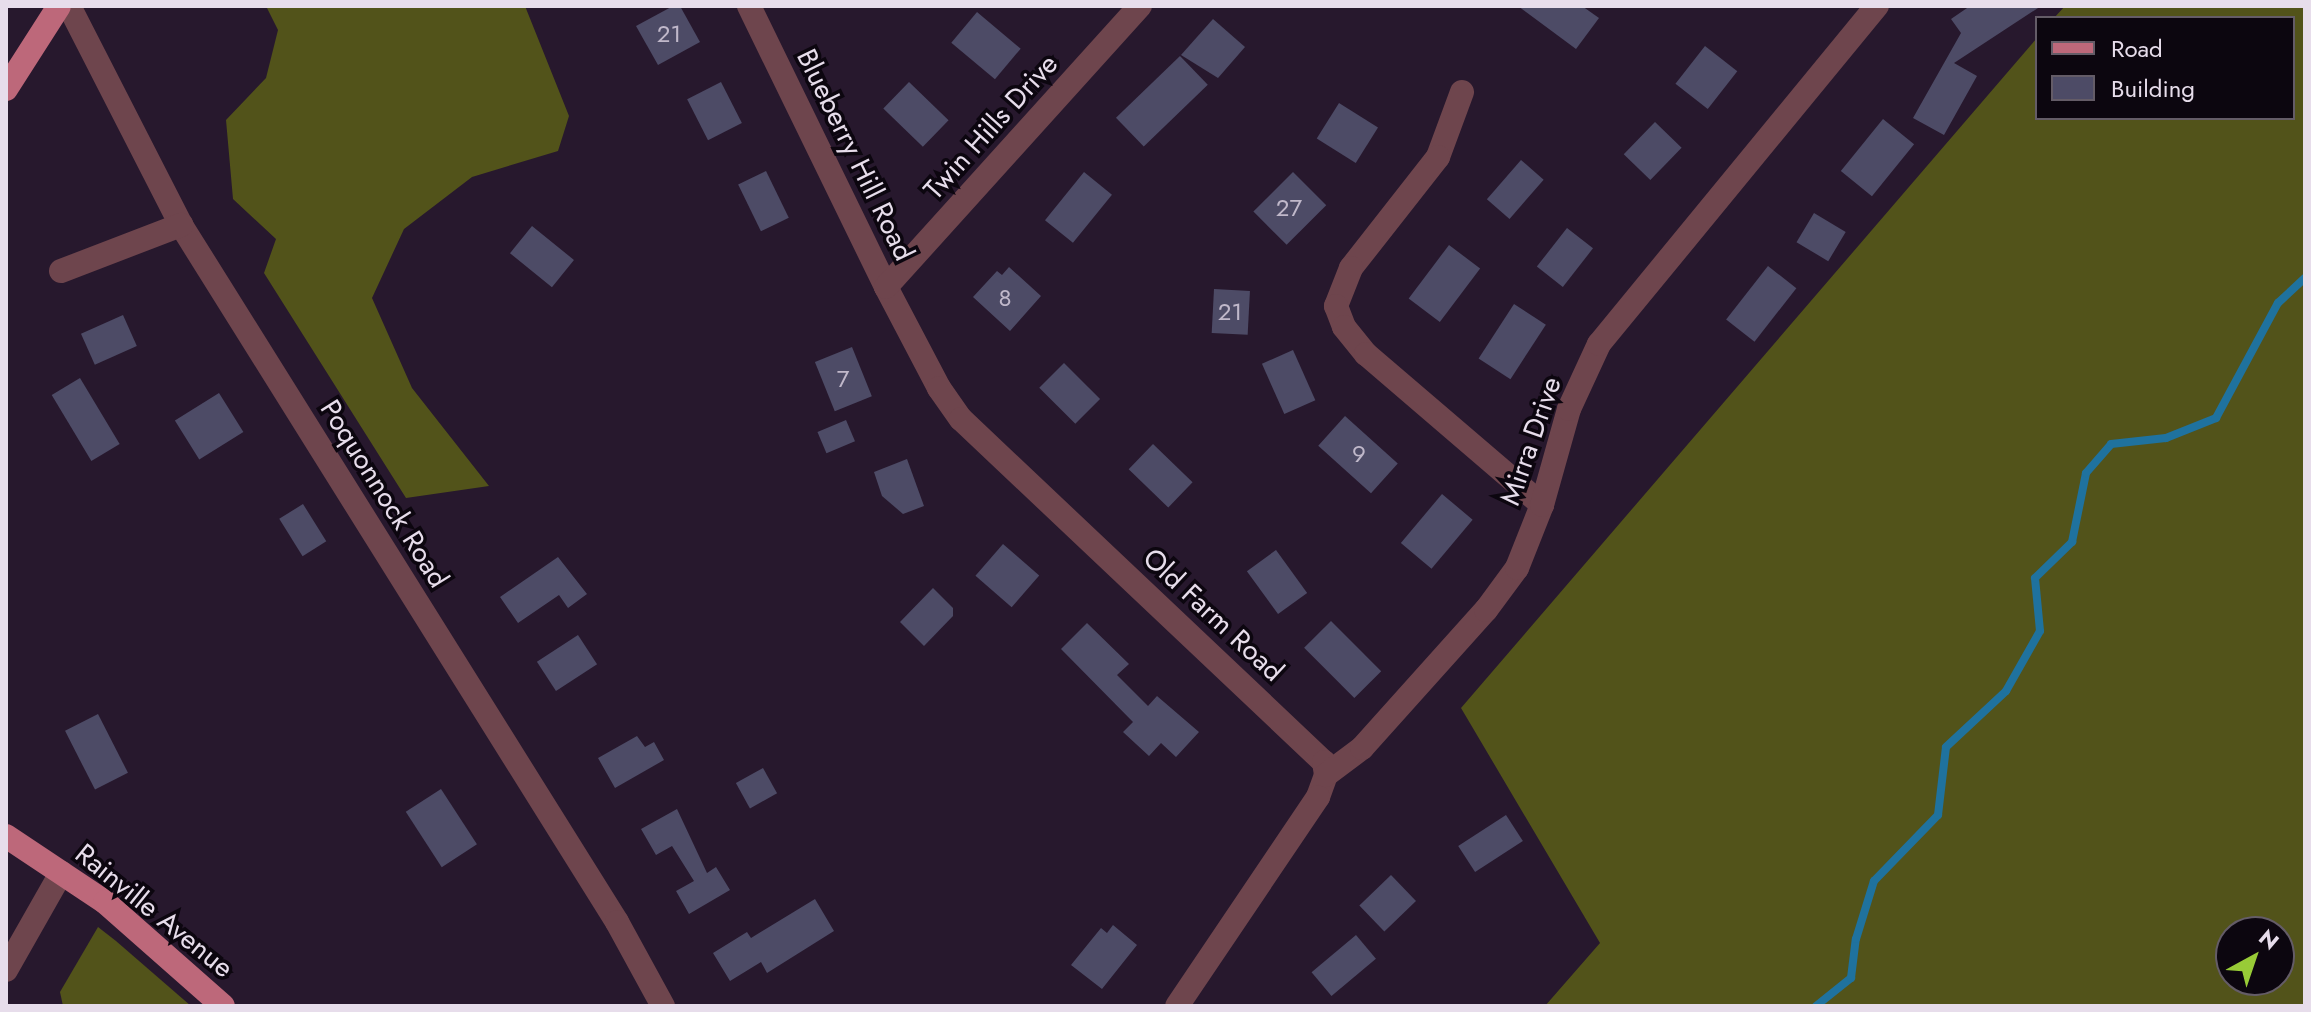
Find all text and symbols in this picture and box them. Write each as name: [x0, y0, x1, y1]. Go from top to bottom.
legend: [2035, 16, 2295, 120]
house number: 21: [657, 20, 681, 48]
text: Road: [2111, 31, 2163, 66]
street label: Blueberry Hill Road: [789, 44, 921, 266]
street label: Twin Hills Drive: [917, 47, 1065, 207]
text: Building: [2111, 71, 2195, 106]
house number: 27: [1276, 194, 1302, 222]
house number: 8: [998, 284, 1012, 312]
house number: 21: [1218, 298, 1242, 326]
house number: 7: [837, 365, 849, 393]
street label: Mirra Drive: [1493, 373, 1569, 509]
street label: Poquonnock Road: [313, 394, 455, 594]
house number: 9: [1352, 440, 1366, 468]
street label: Old Farm Road: [1136, 541, 1290, 689]
street label: Rainville Avenue: [68, 837, 240, 985]
north arrow: [2215, 916, 2295, 996]
text: N: [2252, 921, 2286, 957]

